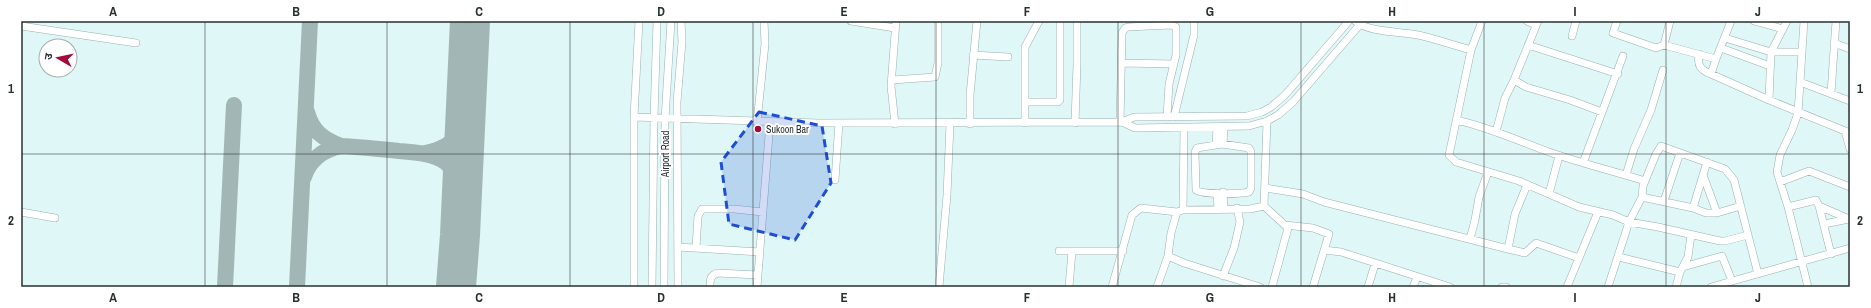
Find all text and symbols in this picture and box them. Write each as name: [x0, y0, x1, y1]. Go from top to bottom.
text: A: [109, 3, 117, 20]
text: B: [292, 3, 300, 20]
text: C: [475, 3, 483, 20]
text: D: [657, 3, 665, 20]
text: E: [840, 3, 848, 20]
text: F: [1024, 3, 1031, 20]
text: G: [1206, 3, 1214, 20]
text: H: [1388, 3, 1396, 20]
text: I: [1574, 3, 1577, 20]
text: J: [1755, 3, 1761, 20]
north arrow: [38, 38, 78, 78]
text: उ: [41, 52, 56, 61]
text: 1: [8, 80, 14, 97]
text: 1: [1857, 80, 1863, 97]
place label: Sukoon Bar: [766, 123, 809, 136]
marker: Sukoon Bar: [753, 124, 763, 134]
street label: Airport Road: [659, 131, 672, 178]
text: 2: [8, 212, 14, 229]
text: 2: [1857, 212, 1863, 229]
text: A: [109, 289, 117, 306]
text: B: [292, 289, 300, 306]
text: C: [475, 289, 483, 306]
text: D: [657, 289, 665, 306]
text: E: [840, 289, 848, 306]
text: F: [1024, 289, 1031, 306]
text: G: [1206, 289, 1214, 306]
text: H: [1388, 289, 1396, 306]
text: I: [1574, 289, 1577, 306]
text: J: [1755, 289, 1761, 306]

